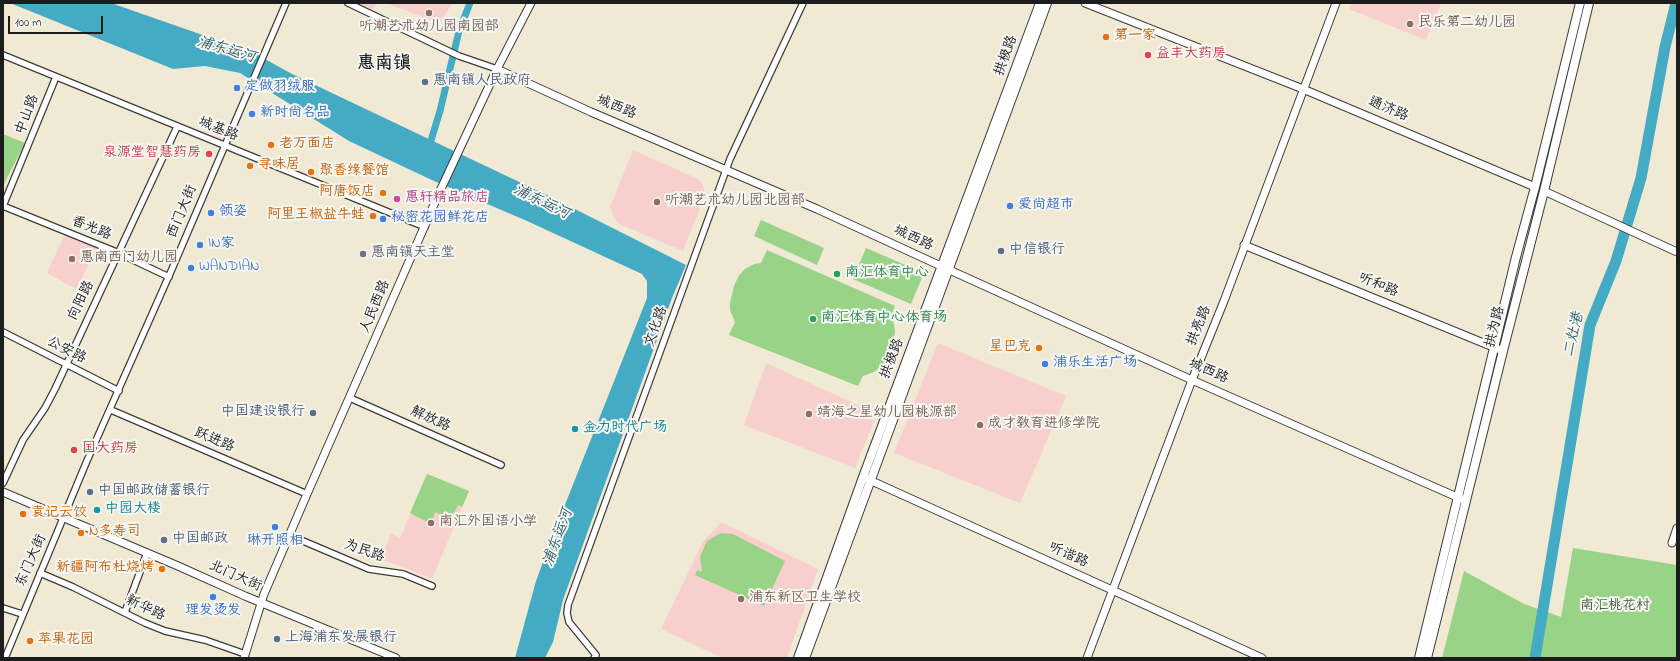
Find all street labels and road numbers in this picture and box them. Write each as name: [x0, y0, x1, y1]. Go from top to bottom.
street label: 拱极路: [992, 33, 1022, 79]
street label: 中山路: [13, 92, 43, 138]
street label: 城西路: [593, 92, 639, 124]
street label: 通济路: [1365, 94, 1411, 126]
street label: 城基路: [195, 114, 241, 146]
street label: 西门大街: [164, 183, 202, 241]
street label: 香光路: [68, 213, 114, 245]
street label: 城西路: [890, 223, 936, 255]
street label: 听和路: [1355, 270, 1401, 302]
street label: 向阳路: [65, 278, 99, 324]
street label: 人民西路: [357, 278, 395, 336]
street label: 拱亮路: [1184, 303, 1216, 349]
street label: 文化路: [642, 304, 672, 350]
street label: 拱为路: [1483, 305, 1509, 349]
street label: 公安路: [43, 334, 89, 368]
street label: 拱极路: [878, 336, 908, 382]
street label: 城西路: [1185, 356, 1231, 388]
street label: 解放路: [407, 404, 453, 436]
street label: 跃进路: [191, 425, 237, 457]
street label: 东门大街: [13, 532, 51, 590]
street label: 为民路: [341, 537, 387, 567]
street label: 听谐路: [1045, 540, 1091, 572]
street label: 北门大街: [206, 558, 264, 596]
street label: 新华路: [122, 593, 168, 625]

